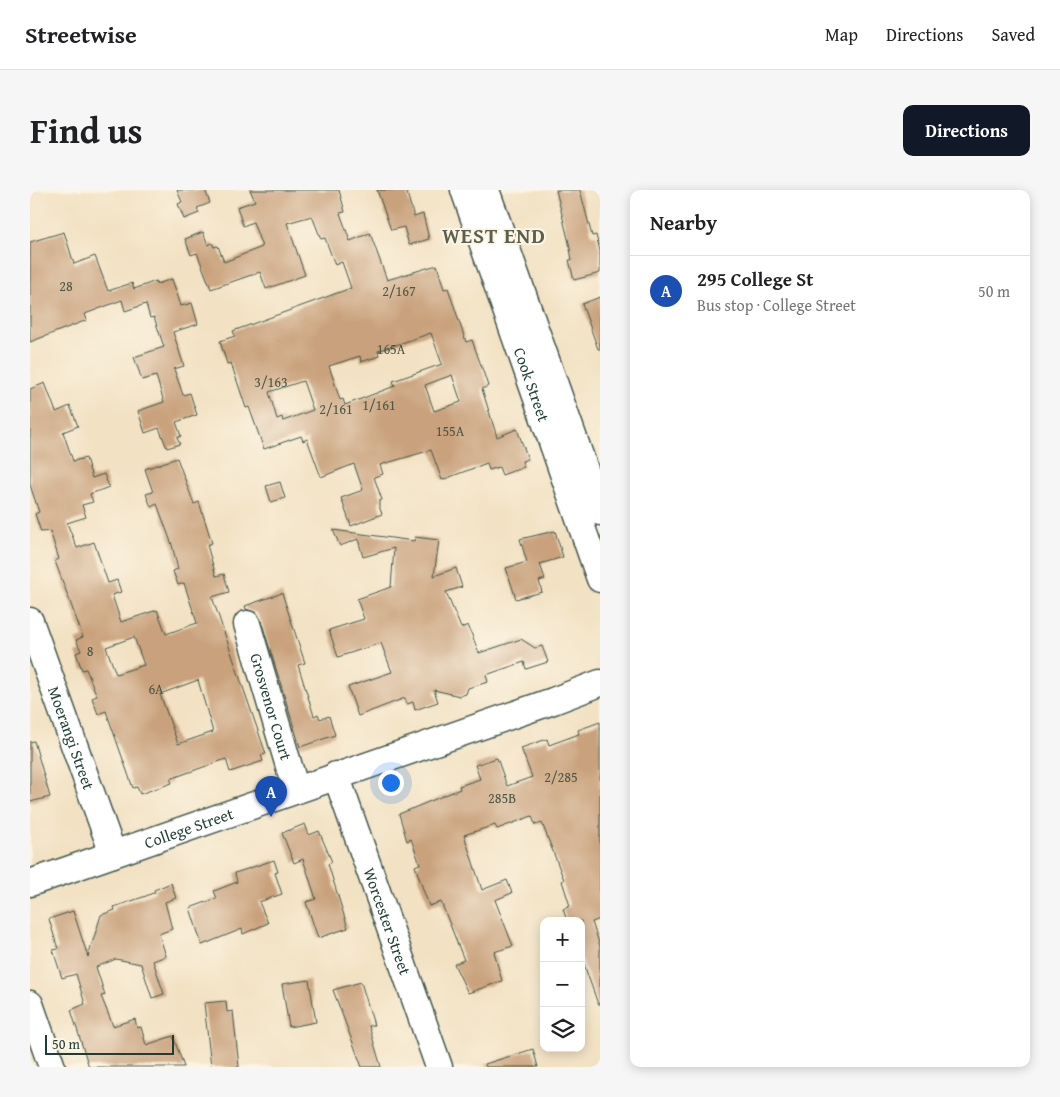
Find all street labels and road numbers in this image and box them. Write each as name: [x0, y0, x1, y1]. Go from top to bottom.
street label: Cook Street: [508, 344, 556, 425]
street label: Grosvenor Court: [244, 650, 299, 763]
street label: Moerangi Street: [42, 683, 101, 793]
street label: College Street: [141, 801, 237, 854]
street label: Worcester Street: [358, 864, 418, 978]

